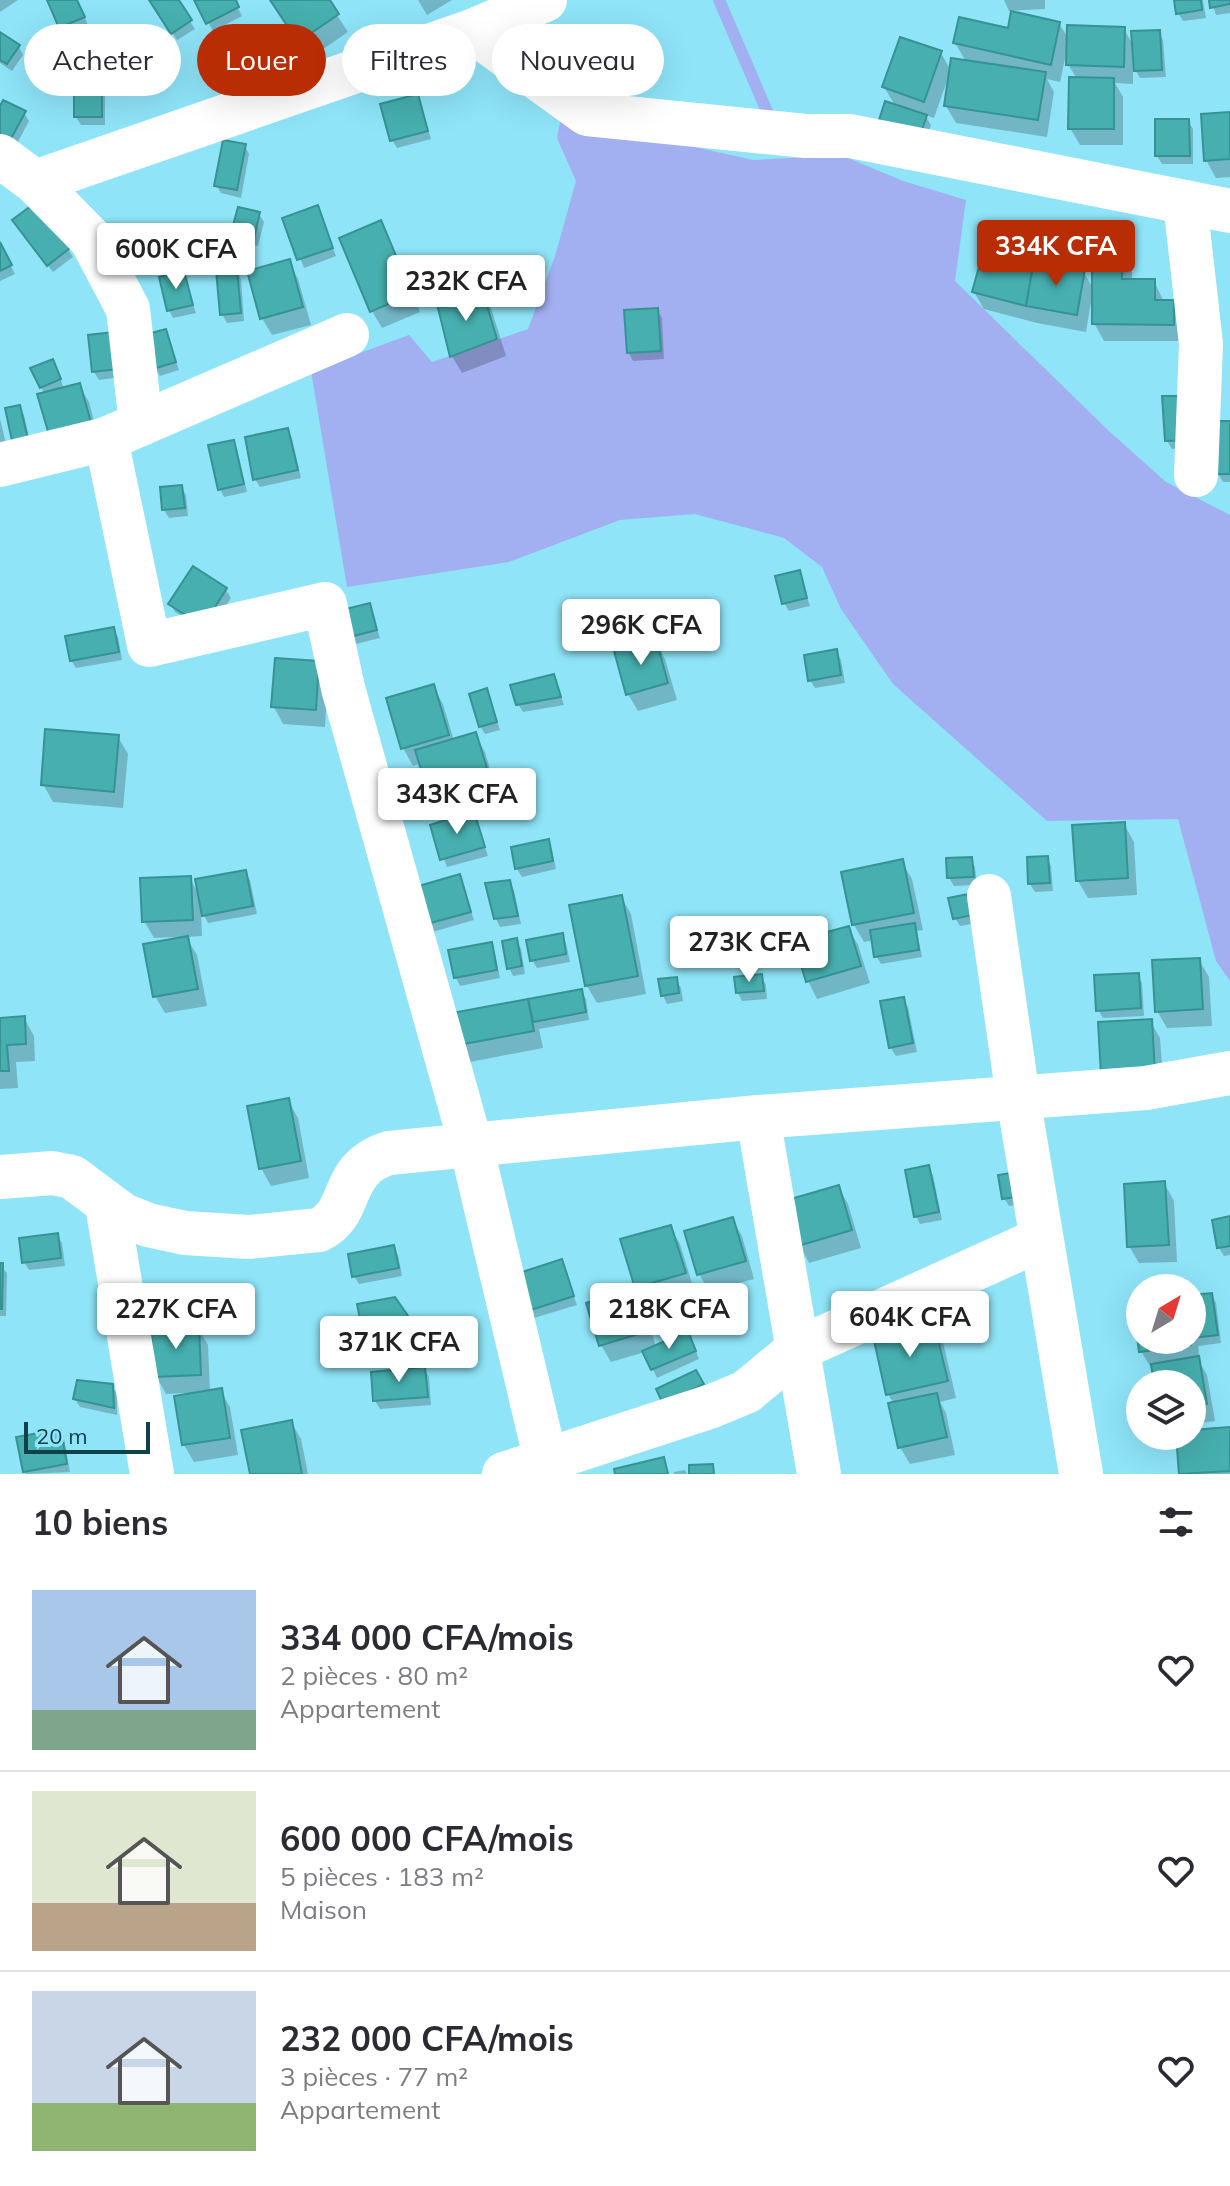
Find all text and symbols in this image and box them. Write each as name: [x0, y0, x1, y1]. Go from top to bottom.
chip: Acheter: [24, 24, 181, 96]
chip: Louer: [197, 24, 326, 96]
chip: Filtres: [342, 24, 476, 96]
chip: Nouveau: [492, 24, 664, 96]
pin: 334K CFA: [973, 220, 1139, 288]
pin: 600K CFA: [93, 223, 259, 291]
text: 334K CFA: [995, 229, 1117, 262]
text: 600K CFA: [115, 232, 237, 265]
pin: 232K CFA: [383, 255, 549, 323]
text: 232K CFA: [405, 264, 527, 297]
pin: 296K CFA: [558, 599, 724, 667]
text: 296K CFA: [580, 608, 702, 641]
pin: 343K CFA: [374, 768, 540, 836]
text: 343K CFA: [396, 777, 518, 810]
pin: 273K CFA: [666, 916, 832, 984]
text: 273K CFA: [688, 925, 810, 958]
north arrow: [1126, 1274, 1206, 1354]
map controls: [1126, 1274, 1206, 1450]
pin: 227K CFA: [93, 1283, 259, 1351]
pin: 218K CFA: [586, 1283, 752, 1351]
pin: 604K CFA: [827, 1291, 993, 1359]
text: 227K CFA: [115, 1292, 237, 1325]
text: 218K CFA: [608, 1292, 730, 1325]
text: 604K CFA: [849, 1300, 971, 1333]
pin: 371K CFA: [316, 1316, 482, 1384]
text: 371K CFA: [338, 1325, 460, 1358]
button: layers: [1126, 1370, 1206, 1450]
scale bar: [24, 1418, 150, 1454]
text: 20 m: [36, 1422, 87, 1450]
icon: filters: [1154, 1500, 1198, 1544]
text: 10 biens: [32, 1501, 168, 1544]
text: 334 000 CFA/mois: [280, 1616, 574, 1659]
icon: home: [96, 1622, 192, 1718]
icon: heart: [1154, 1648, 1198, 1692]
text: 2 pièces · 80 m²: [280, 1659, 468, 1692]
text: Appartement: [280, 1692, 440, 1725]
text: 600 000 CFA/mois: [280, 1817, 574, 1860]
icon: home: [96, 1823, 192, 1919]
icon: heart: [1154, 1849, 1198, 1893]
text: 5 pièces · 183 m²: [280, 1860, 484, 1893]
text: Maison: [280, 1893, 367, 1926]
text: 232 000 CFA/mois: [280, 2017, 574, 2060]
icon: home: [96, 2023, 192, 2119]
icon: heart: [1154, 2049, 1198, 2093]
text: 3 pièces · 77 m²: [280, 2060, 468, 2093]
text: Appartement: [280, 2093, 440, 2126]

